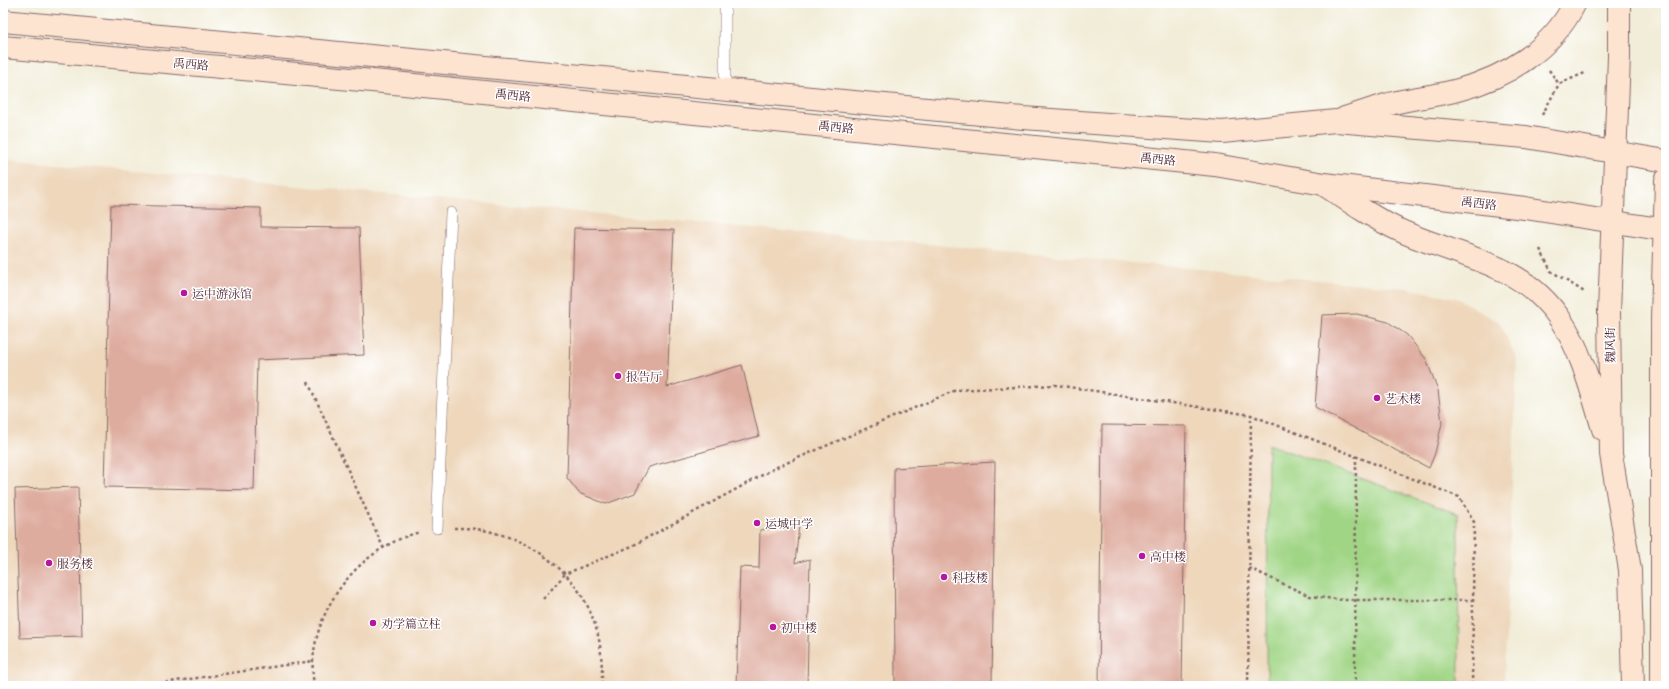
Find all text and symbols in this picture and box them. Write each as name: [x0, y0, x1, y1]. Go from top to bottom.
street label: 禹西路: [172, 55, 210, 73]
street label: 禹西路: [494, 86, 532, 104]
street label: 禹西路: [817, 118, 855, 136]
street label: 禹西路: [1139, 150, 1177, 168]
street label: 禹西路: [1460, 193, 1498, 213]
place label: 运中游泳馆: [192, 286, 252, 301]
marker: 运中游泳馆: [179, 288, 189, 298]
street label: 魏风街: [1602, 326, 1618, 363]
place label: 报告厅: [626, 369, 662, 384]
marker: 报告厅: [613, 371, 623, 381]
place label: 艺术楼: [1385, 391, 1421, 406]
marker: 艺术楼: [1372, 393, 1382, 403]
place label: 运城中学: [765, 516, 813, 531]
marker: 运城中学: [752, 518, 762, 528]
place label: 高中楼: [1150, 549, 1186, 564]
marker: 高中楼: [1137, 551, 1147, 561]
place label: 服务楼: [57, 556, 93, 571]
marker: 服务楼: [44, 558, 54, 568]
place label: 科技楼: [952, 570, 988, 585]
marker: 科技楼: [939, 572, 949, 582]
place label: 劝学篇立柱: [381, 616, 441, 631]
marker: 劝学篇立柱: [368, 618, 378, 628]
place label: 初中楼: [781, 620, 817, 635]
marker: 初中楼: [768, 622, 778, 632]

